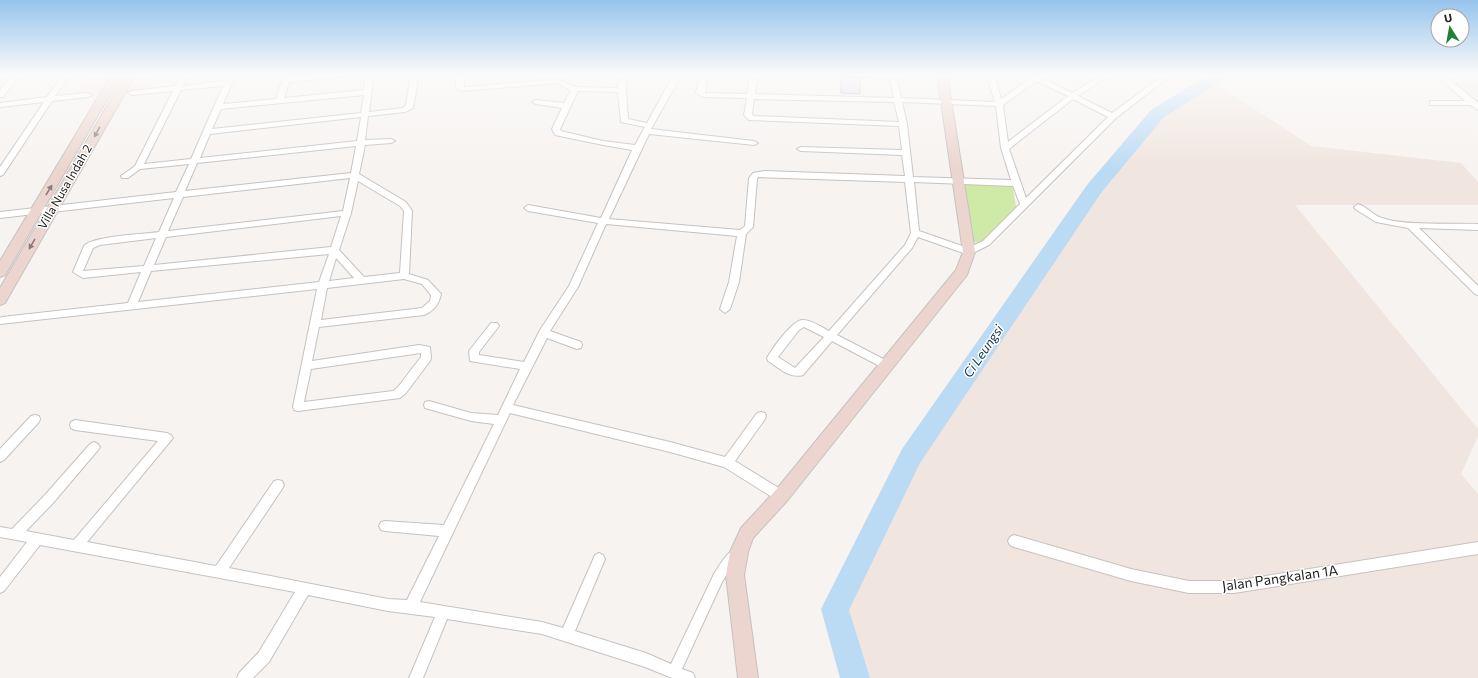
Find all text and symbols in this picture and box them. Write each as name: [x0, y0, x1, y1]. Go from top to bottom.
north arrow: [1430, 8, 1470, 48]
text: U: [1443, 11, 1453, 25]
one-way arrow: [94, 126, 101, 138]
street label: Villa Nusa Indah 2: [34, 142, 94, 231]
one-way arrow: [45, 184, 52, 196]
one-way arrow: [28, 238, 35, 250]
water label: Ci Leungsi: [960, 321, 1007, 380]
street label: Jalan Pangkalan 1A: [1221, 561, 1339, 594]

